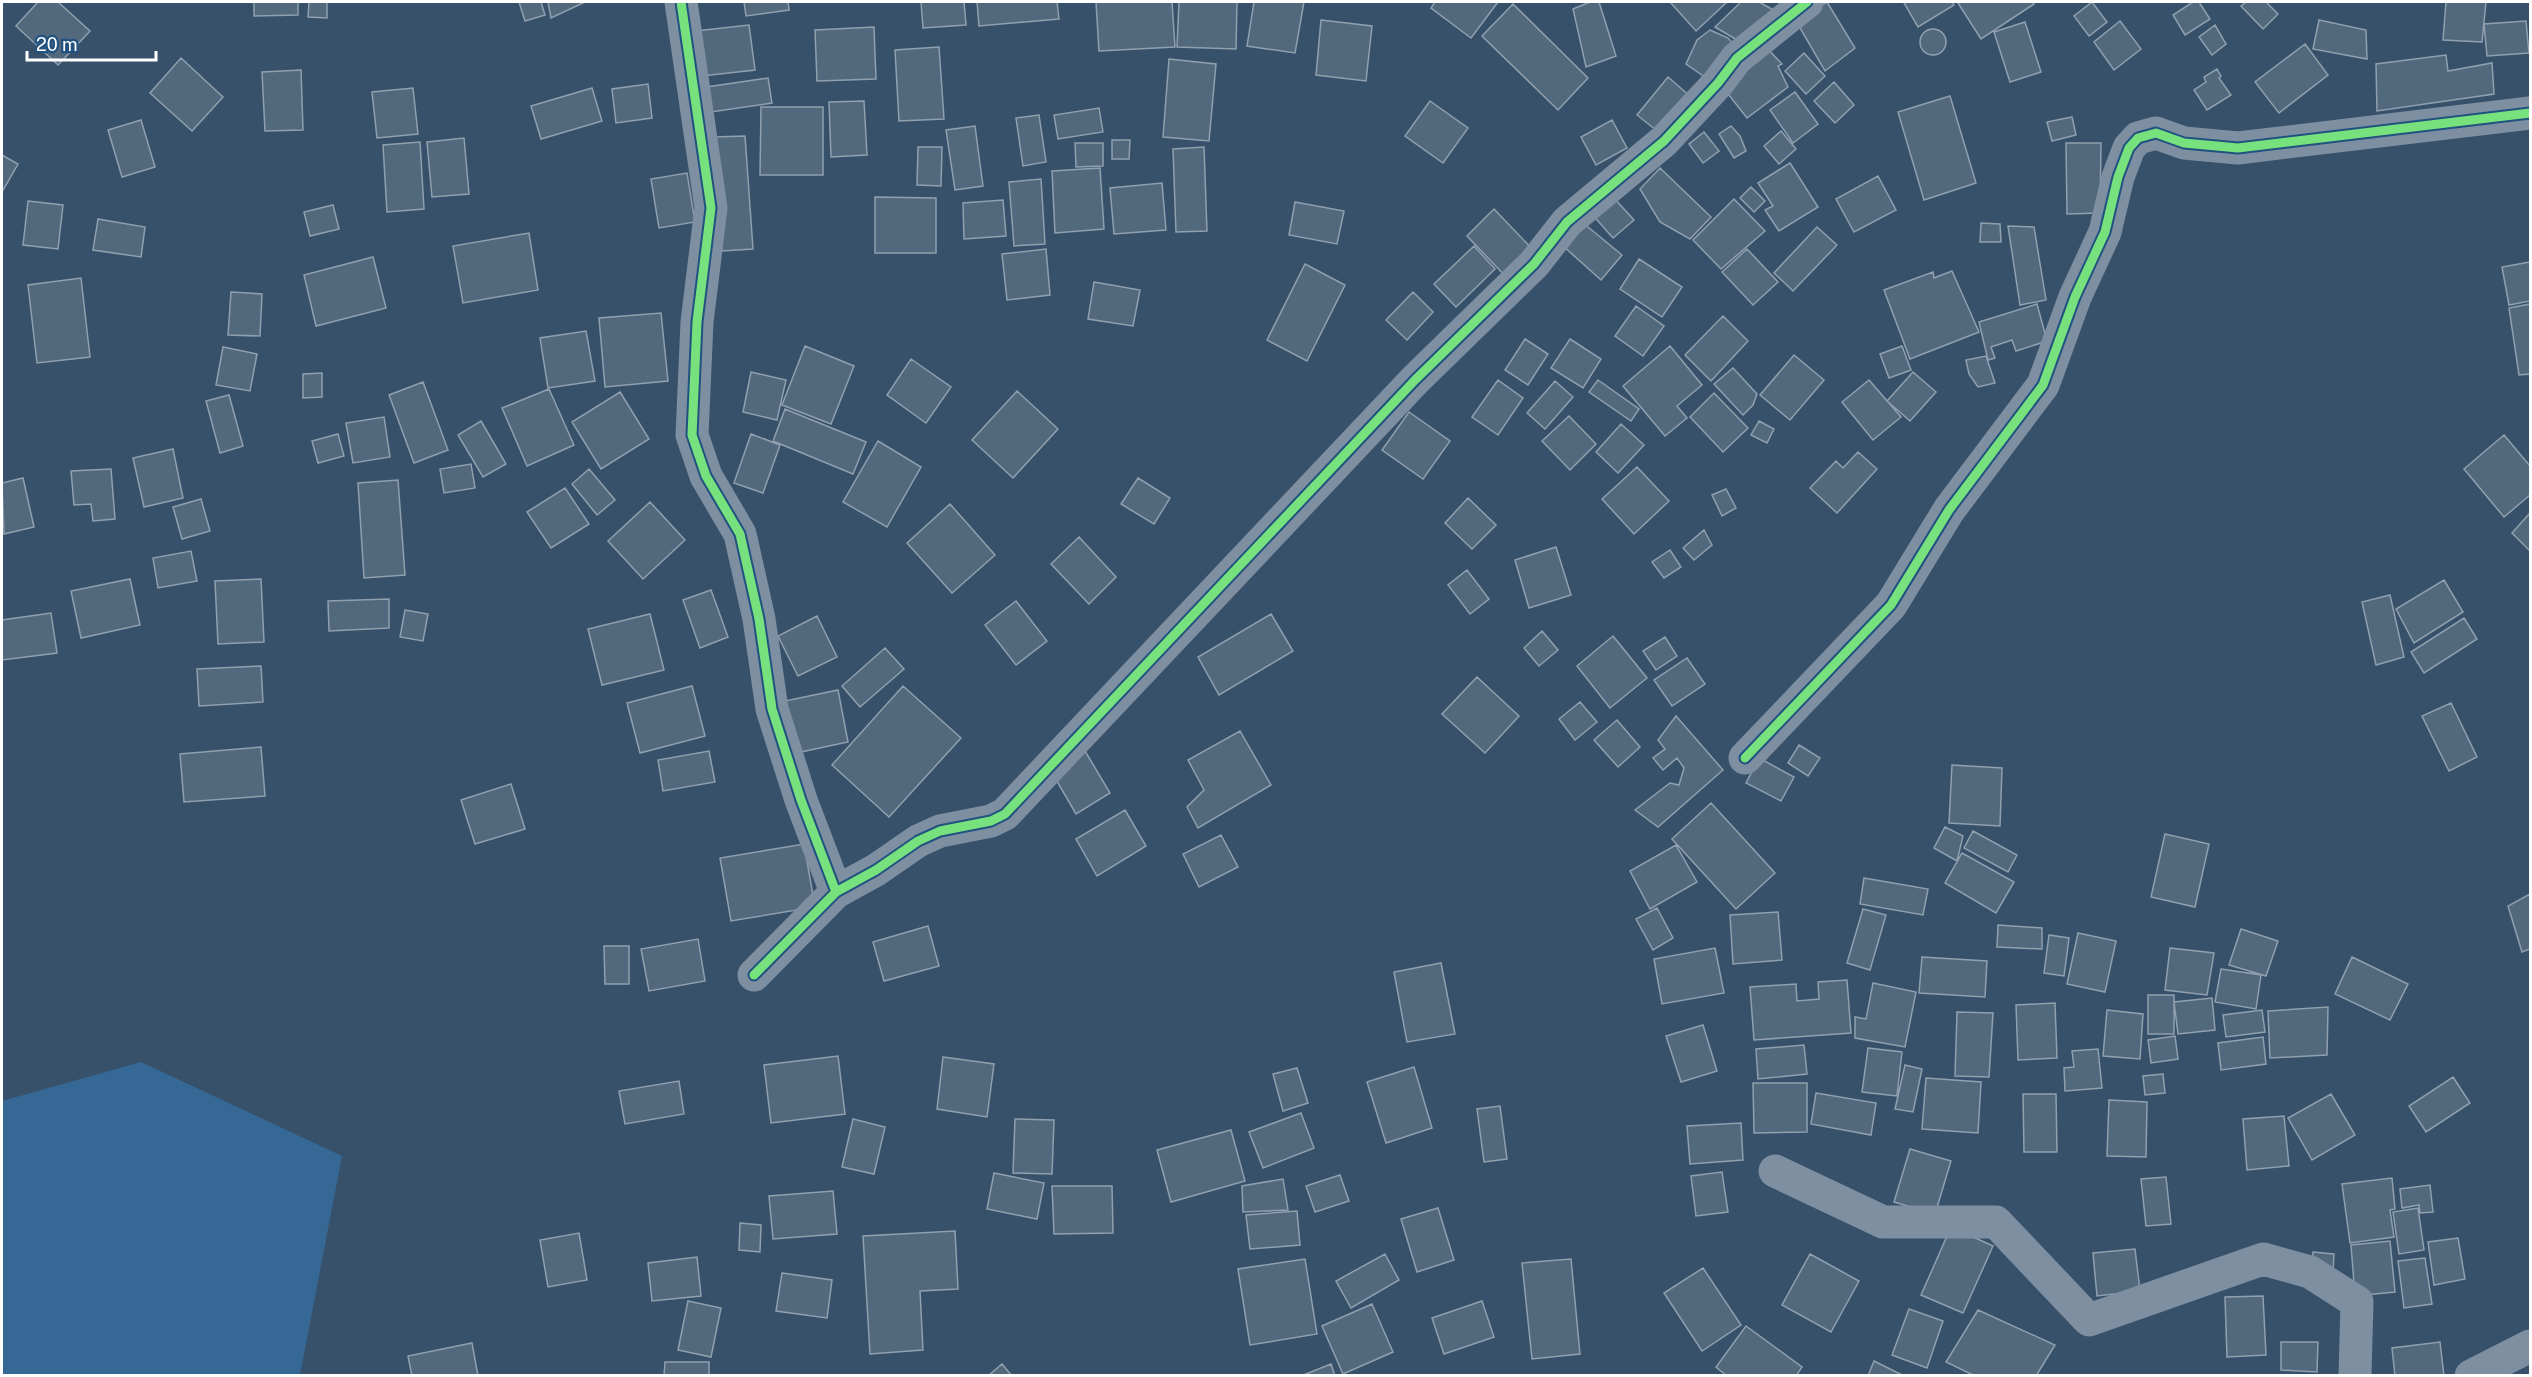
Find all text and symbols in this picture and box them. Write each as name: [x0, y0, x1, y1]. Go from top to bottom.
scale bar: [27, 24, 156, 62]
text: 20 m: [36, 34, 78, 55]

